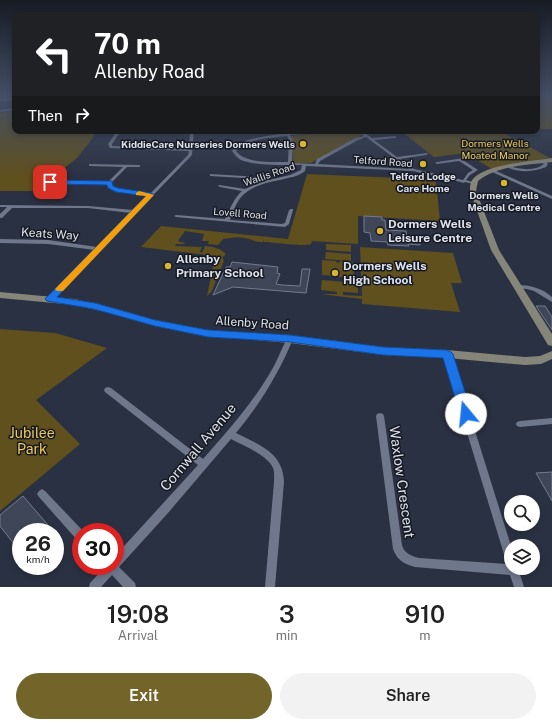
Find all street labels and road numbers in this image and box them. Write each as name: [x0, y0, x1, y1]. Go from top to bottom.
street label: Telford Road: [353, 153, 413, 169]
street label: Wallis Road: [241, 160, 297, 188]
street label: Lovell Road: [213, 205, 267, 221]
street label: Keats Way: [21, 225, 80, 243]
street label: Allenby Road: [215, 313, 289, 333]
street label: Cornwall Avenue: [157, 400, 239, 494]
street label: Waxlow Crescent: [386, 425, 418, 539]

